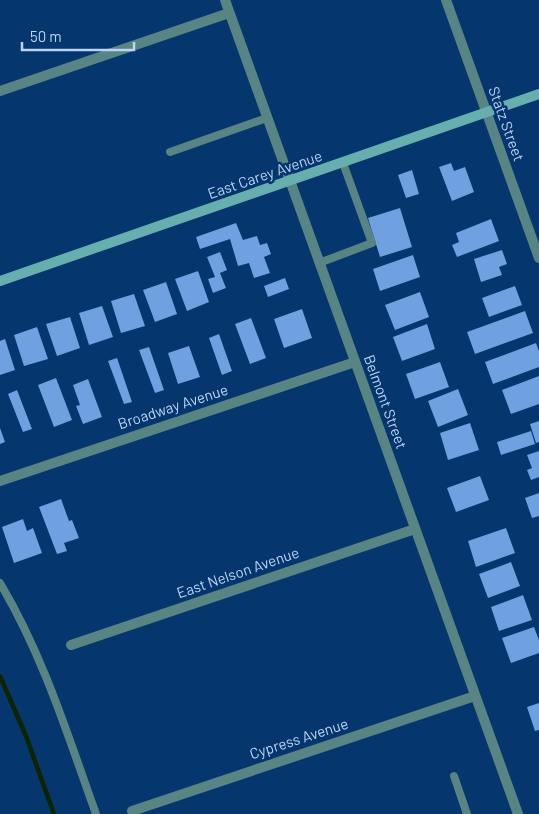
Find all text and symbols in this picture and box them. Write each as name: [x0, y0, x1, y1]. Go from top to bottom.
scale bar: [22, 20, 135, 52]
text: 50 m: [30, 27, 62, 45]
street label: Statz Street: [485, 84, 529, 163]
street label: East Carey Avenue: [205, 146, 324, 202]
street label: Belmont Street: [361, 352, 411, 451]
street label: Broadway Avenue: [115, 380, 230, 432]
street label: East Nelson Avenue: [174, 543, 301, 601]
street label: Cypress Avenue: [247, 714, 350, 762]

